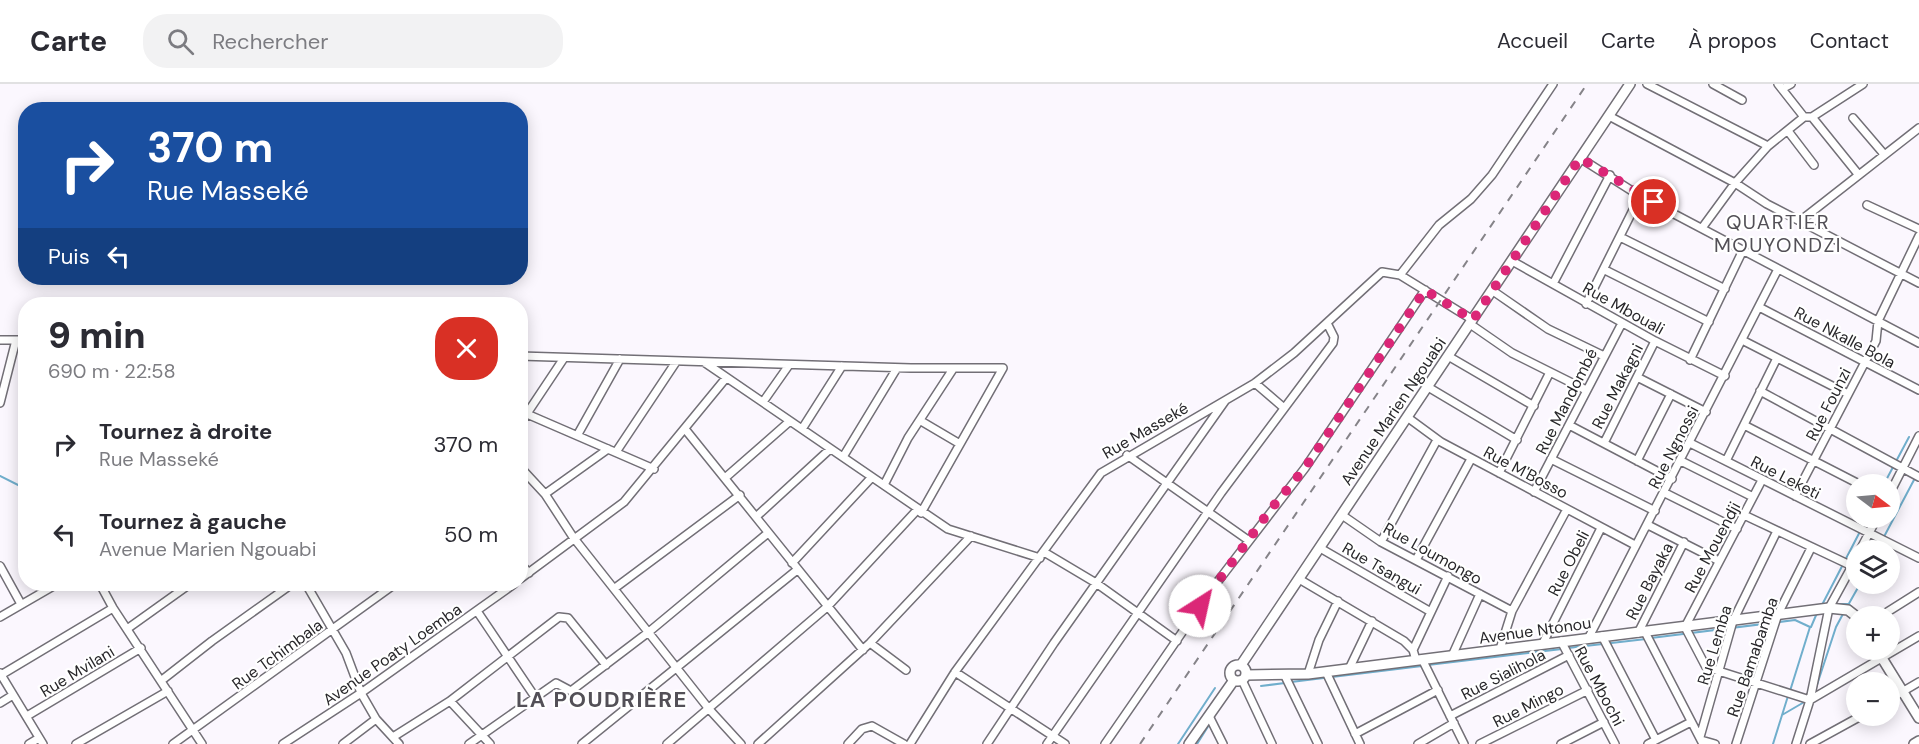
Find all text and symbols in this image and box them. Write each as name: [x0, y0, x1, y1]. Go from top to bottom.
search box: [143, 14, 563, 68]
text: Carte: [30, 23, 107, 60]
icon: search: [164, 25, 197, 58]
text: Rechercher: [212, 27, 328, 56]
text: Accueil: [1497, 27, 1568, 55]
text: Carte: [1601, 27, 1655, 55]
text: À propos: [1688, 27, 1777, 55]
text: Contact: [1810, 27, 1889, 55]
text: 370 m: [147, 120, 273, 175]
icon: right: [48, 126, 126, 204]
text: Rue Masseké: [147, 173, 309, 208]
pin: [1628, 176, 1679, 227]
icon: arrive: [1637, 185, 1670, 218]
district label: QUARTIER MOUYONDZI: [1714, 209, 1842, 258]
icon: left: [102, 240, 135, 273]
text: Puis: [48, 242, 90, 271]
street label: Rue Mbouali: [1579, 277, 1668, 340]
street label: Rue Nkalle Bola: [1791, 302, 1899, 373]
text: 9 min: [48, 312, 146, 359]
button: close: [435, 317, 498, 380]
street label: Avenue Marien Ngouabi: [1336, 333, 1451, 489]
street label: Rue Makagni: [1587, 340, 1648, 432]
street label: Rue Mandombé: [1531, 345, 1602, 458]
text: 690 m · 22:58: [48, 358, 176, 384]
street label: Rue Founzi: [1801, 364, 1856, 444]
street label: Rue Masseké: [1098, 397, 1192, 464]
street label: Rue Ngnossi: [1644, 402, 1703, 492]
text: Tournez à droite: [99, 417, 272, 446]
icon: right: [48, 428, 81, 461]
text: 370 m: [433, 430, 498, 459]
street label: Rue M'Bosso: [1480, 441, 1572, 503]
text: Rue Masseké: [99, 446, 219, 472]
street label: Rue Leketi: [1747, 451, 1824, 504]
north arrow: [1846, 474, 1900, 528]
map controls: [1846, 474, 1900, 726]
street label: Rue Mouendji: [1680, 498, 1745, 596]
text: Tournez à gauche: [99, 507, 287, 536]
icon: left: [48, 518, 81, 551]
street label: Rue Loumongo: [1380, 518, 1486, 589]
text: 50 m: [444, 520, 498, 549]
street label: Rue Obeli: [1543, 527, 1594, 600]
text: Avenue Marien Ngouabi: [99, 536, 316, 562]
street label: Rue Tsangui: [1339, 537, 1425, 599]
street label: Rue Bayaka: [1621, 539, 1678, 623]
button: layers: [1846, 540, 1900, 594]
position arrow: [1168, 574, 1232, 638]
street label: Rue Bamabamba: [1722, 595, 1783, 720]
street label: Avenue Poaty Loemba: [319, 599, 466, 710]
street label: Rue Lemba: [1692, 603, 1737, 688]
button: +: [1846, 606, 1900, 660]
street label: Avenue Ntonou: [1478, 612, 1593, 649]
street label: Rue Tchimbala: [228, 614, 327, 694]
street label: Rue Mvilani: [36, 641, 118, 702]
street label: Rue Mbochi: [1570, 643, 1629, 730]
street label: Rue Sialihola: [1457, 644, 1549, 705]
button: −: [1846, 672, 1900, 726]
street label: Rue Mingo: [1489, 679, 1567, 732]
district label: LA POUDRIÈRE: [516, 685, 688, 714]

